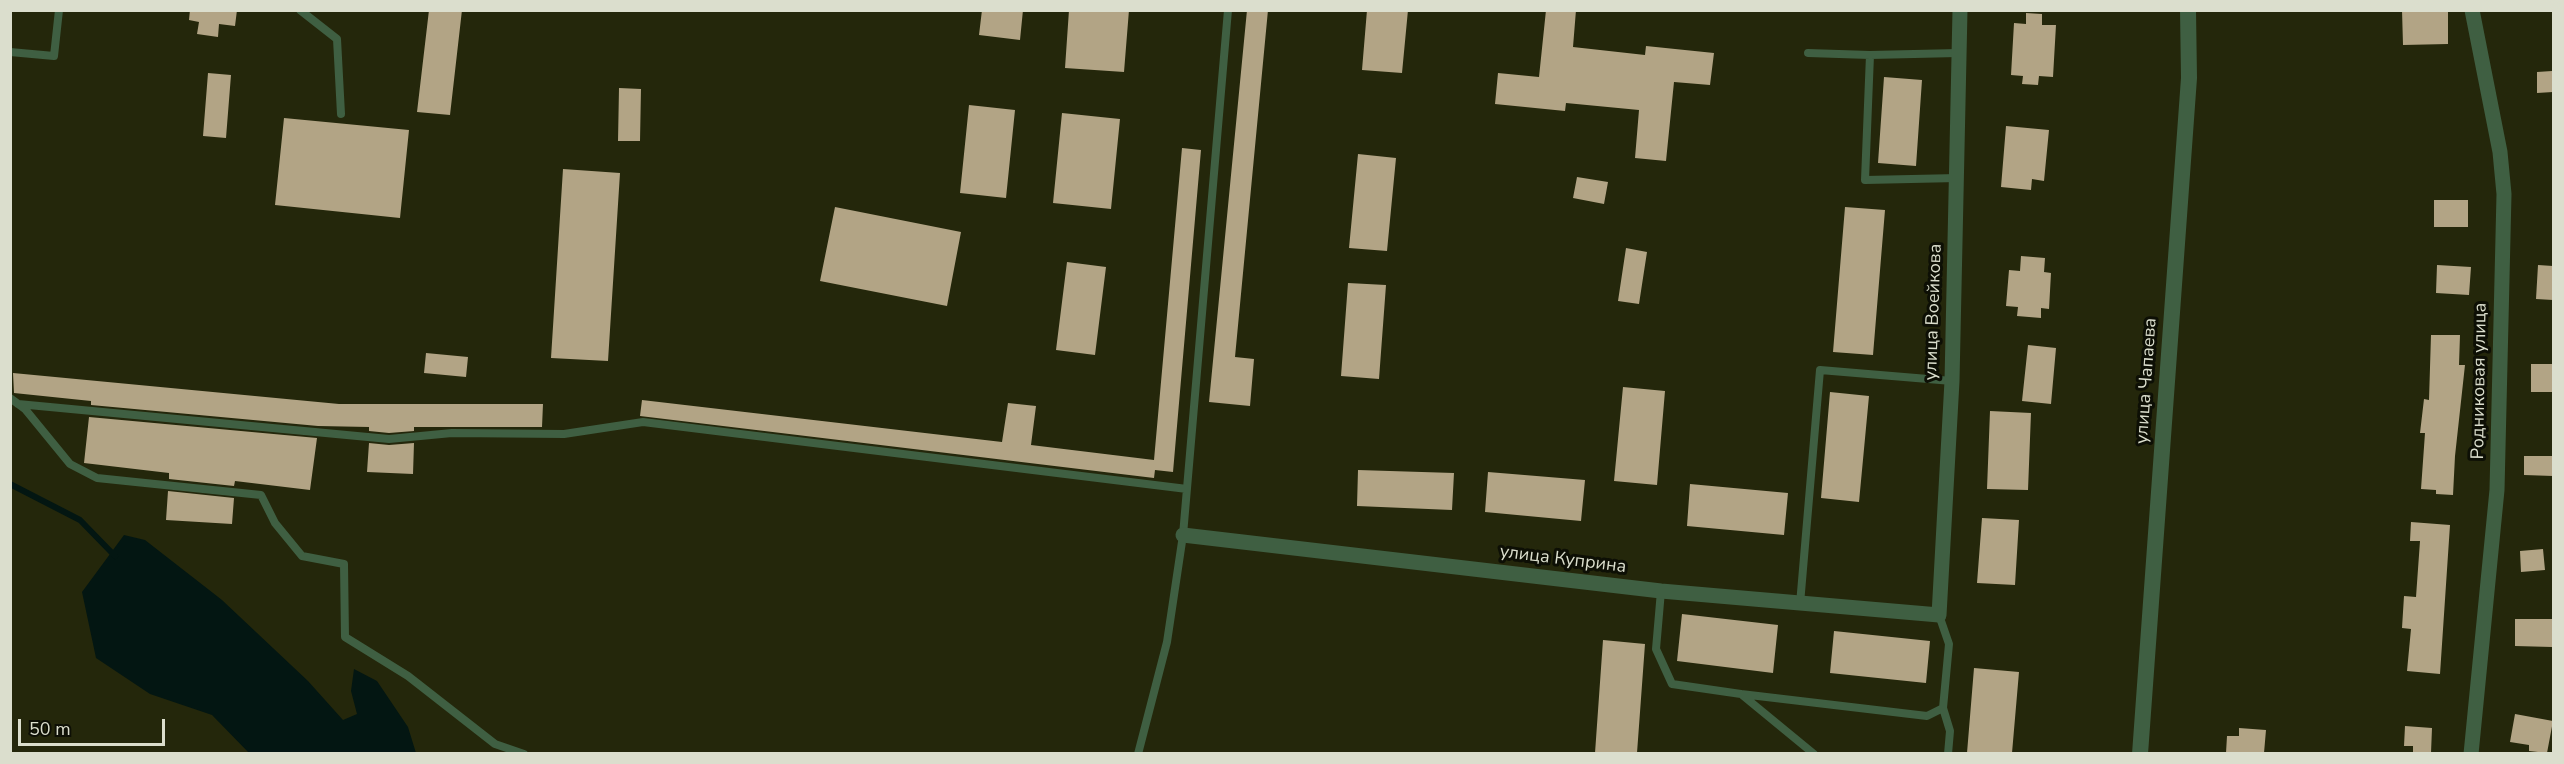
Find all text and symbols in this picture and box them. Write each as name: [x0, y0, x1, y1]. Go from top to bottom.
street label: улица Воейкова: [1921, 243, 1947, 381]
street label: Родниковая улица: [2468, 302, 2492, 460]
street label: улица Чапаева: [2132, 317, 2162, 445]
street label: улица Куприна: [1498, 542, 1628, 578]
scale bar: [21, 707, 168, 745]
text: 50 m: [29, 717, 71, 741]

